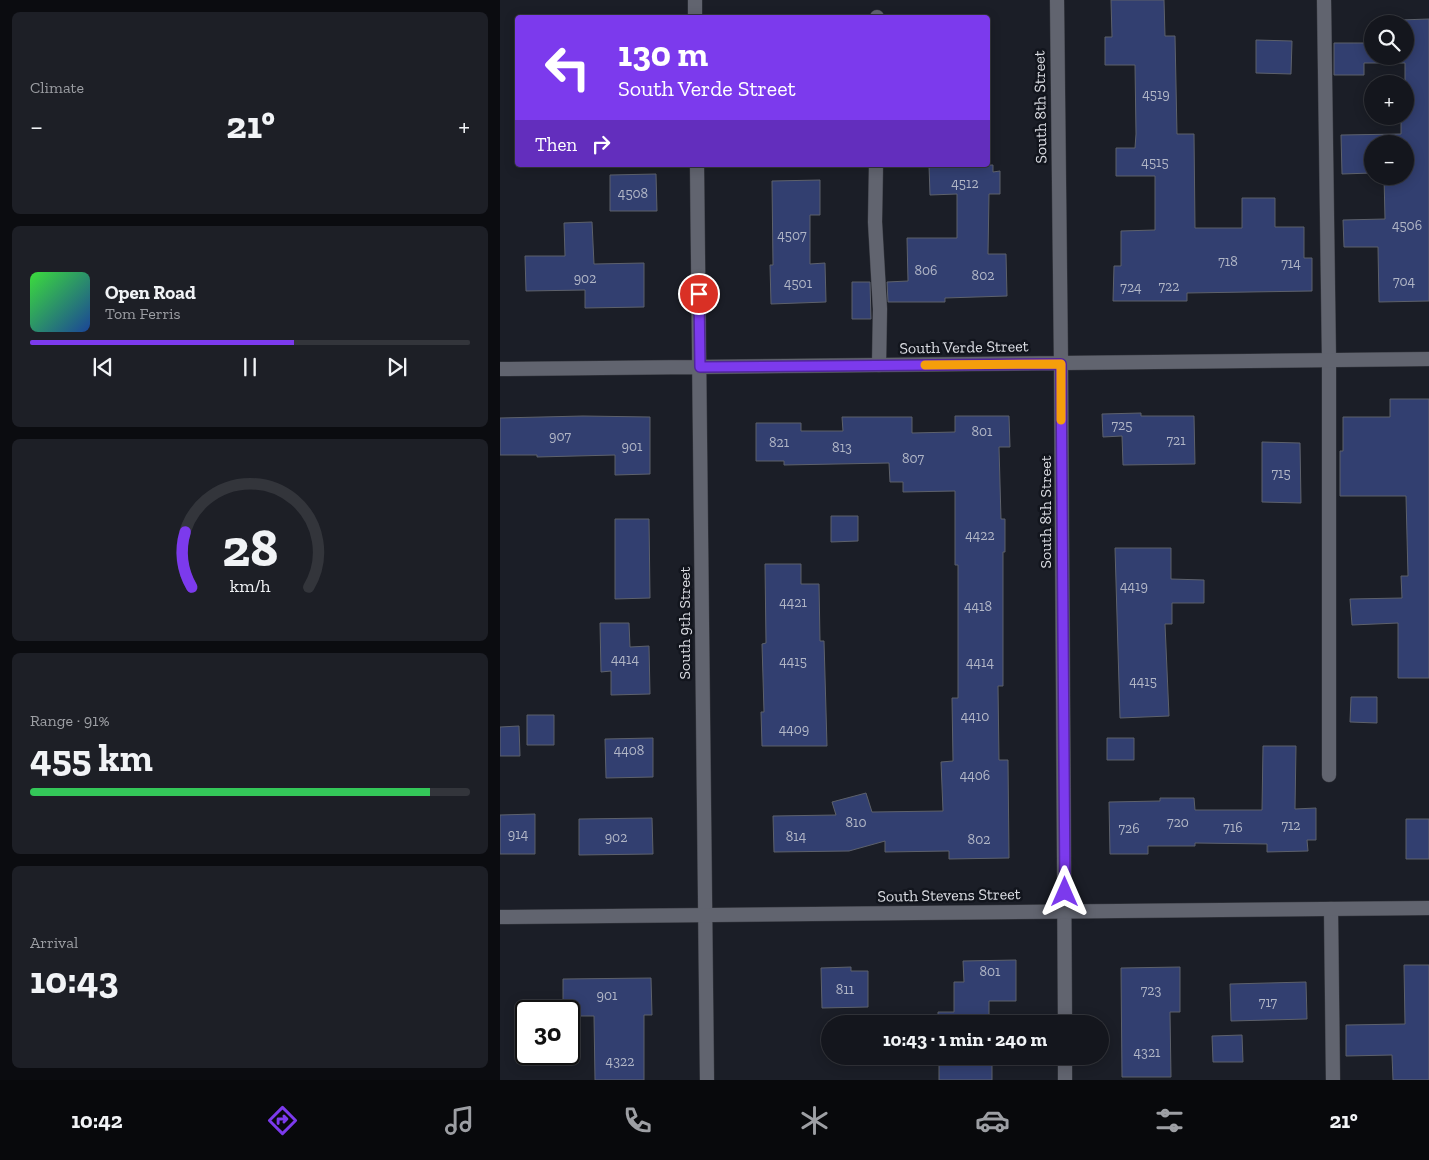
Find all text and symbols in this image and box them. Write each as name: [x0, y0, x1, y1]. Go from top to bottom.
map controls: [1364, 15, 1414, 185]
button: search: [1364, 15, 1414, 65]
text: 130 m: [618, 33, 708, 75]
icon: left: [535, 35, 600, 100]
street label: South 8th Street: [1030, 50, 1050, 164]
text: South Verde Street: [618, 75, 796, 102]
button: +: [1364, 75, 1414, 125]
text: Climate: [30, 78, 84, 97]
house number: 4519: [1142, 86, 1170, 103]
text: 21°: [226, 102, 275, 148]
text: −: [30, 110, 43, 143]
text: +: [458, 110, 470, 143]
icon: right: [587, 130, 615, 158]
text: Then: [535, 133, 577, 156]
button: −: [1364, 135, 1414, 185]
house number: 4515: [1141, 154, 1169, 171]
house number: 4512: [951, 175, 979, 192]
house number: 4508: [618, 185, 648, 202]
house number: 4506: [1392, 217, 1422, 234]
house number: 4507: [777, 227, 807, 244]
house number: 718: [1218, 253, 1238, 270]
house number: 714: [1281, 255, 1301, 272]
house number: 806: [914, 262, 938, 279]
house number: 802: [972, 267, 994, 284]
house number: 902: [574, 270, 596, 287]
pin: [678, 273, 720, 315]
house number: 704: [1393, 273, 1416, 290]
house number: 4501: [784, 275, 813, 292]
house number: 722: [1158, 278, 1180, 295]
house number: 724: [1120, 279, 1142, 296]
icon: arrive: [685, 280, 713, 308]
text: Open Road: [105, 281, 196, 304]
text: Tom Ferris: [105, 304, 181, 323]
street label: South Verde Street: [899, 336, 1029, 358]
icon: previous: [89, 353, 117, 381]
icon: pause: [236, 353, 264, 381]
icon: next: [383, 353, 411, 381]
house number: 725: [1112, 417, 1132, 434]
house number: 801: [972, 423, 993, 440]
house number: 907: [549, 428, 571, 445]
house number: 721: [1166, 432, 1186, 449]
house number: 821: [769, 434, 790, 451]
house number: 901: [622, 438, 643, 455]
house number: 813: [832, 439, 852, 456]
house number: 807: [902, 450, 924, 467]
street label: South 8th Street: [1036, 455, 1055, 569]
house number: 715: [1271, 465, 1291, 482]
text: 28: [222, 517, 278, 579]
house number: 4422: [965, 527, 995, 544]
street label: South 9th Street: [675, 566, 694, 680]
text: km/h: [230, 575, 270, 597]
house number: 4419: [1120, 578, 1148, 595]
house number: 4421: [779, 594, 807, 611]
house number: 4418: [964, 598, 992, 615]
house number: 4414: [611, 651, 639, 668]
house number: 4415: [779, 653, 807, 670]
house number: 4414: [966, 654, 994, 671]
house number: 4415: [1129, 673, 1157, 690]
house number: 4410: [961, 708, 989, 725]
text: Range · 91%: [30, 711, 109, 730]
house number: 4409: [779, 721, 809, 738]
text: 455 km: [30, 735, 153, 781]
house number: 4408: [614, 742, 644, 759]
house number: 4406: [960, 767, 990, 784]
house number: 810: [846, 814, 867, 831]
house number: 720: [1167, 814, 1189, 831]
house number: 712: [1281, 817, 1301, 834]
house number: 716: [1223, 819, 1243, 836]
house number: 726: [1118, 820, 1140, 837]
house number: 914: [508, 826, 529, 843]
house number: 814: [786, 828, 807, 845]
house number: 902: [605, 829, 627, 846]
house number: 802: [968, 831, 990, 848]
position arrow: [1038, 865, 1090, 917]
street label: South Stevens Street: [877, 884, 1021, 906]
text: Arrival: [30, 933, 78, 952]
text: 10:43: [30, 957, 119, 1003]
house number: 801: [980, 963, 1001, 980]
house number: 811: [836, 981, 855, 998]
house number: 723: [1141, 982, 1161, 999]
house number: 901: [597, 987, 618, 1004]
house number: 717: [1259, 994, 1278, 1011]
speed limit sign: 30: [515, 1000, 580, 1065]
text: 10:43 · 1 min · 240 m: [883, 1028, 1047, 1051]
house number: 4321: [1134, 1044, 1161, 1061]
house number: 4322: [606, 1053, 634, 1070]
icon: directions: [265, 1103, 300, 1138]
icon: music: [442, 1103, 477, 1138]
icon: phone: [620, 1103, 655, 1138]
icon: climate: [797, 1103, 832, 1138]
icon: car: [975, 1103, 1010, 1138]
icon: filters: [1152, 1103, 1187, 1138]
text: 10:42: [71, 1107, 123, 1134]
text: 21°: [1329, 1107, 1358, 1134]

